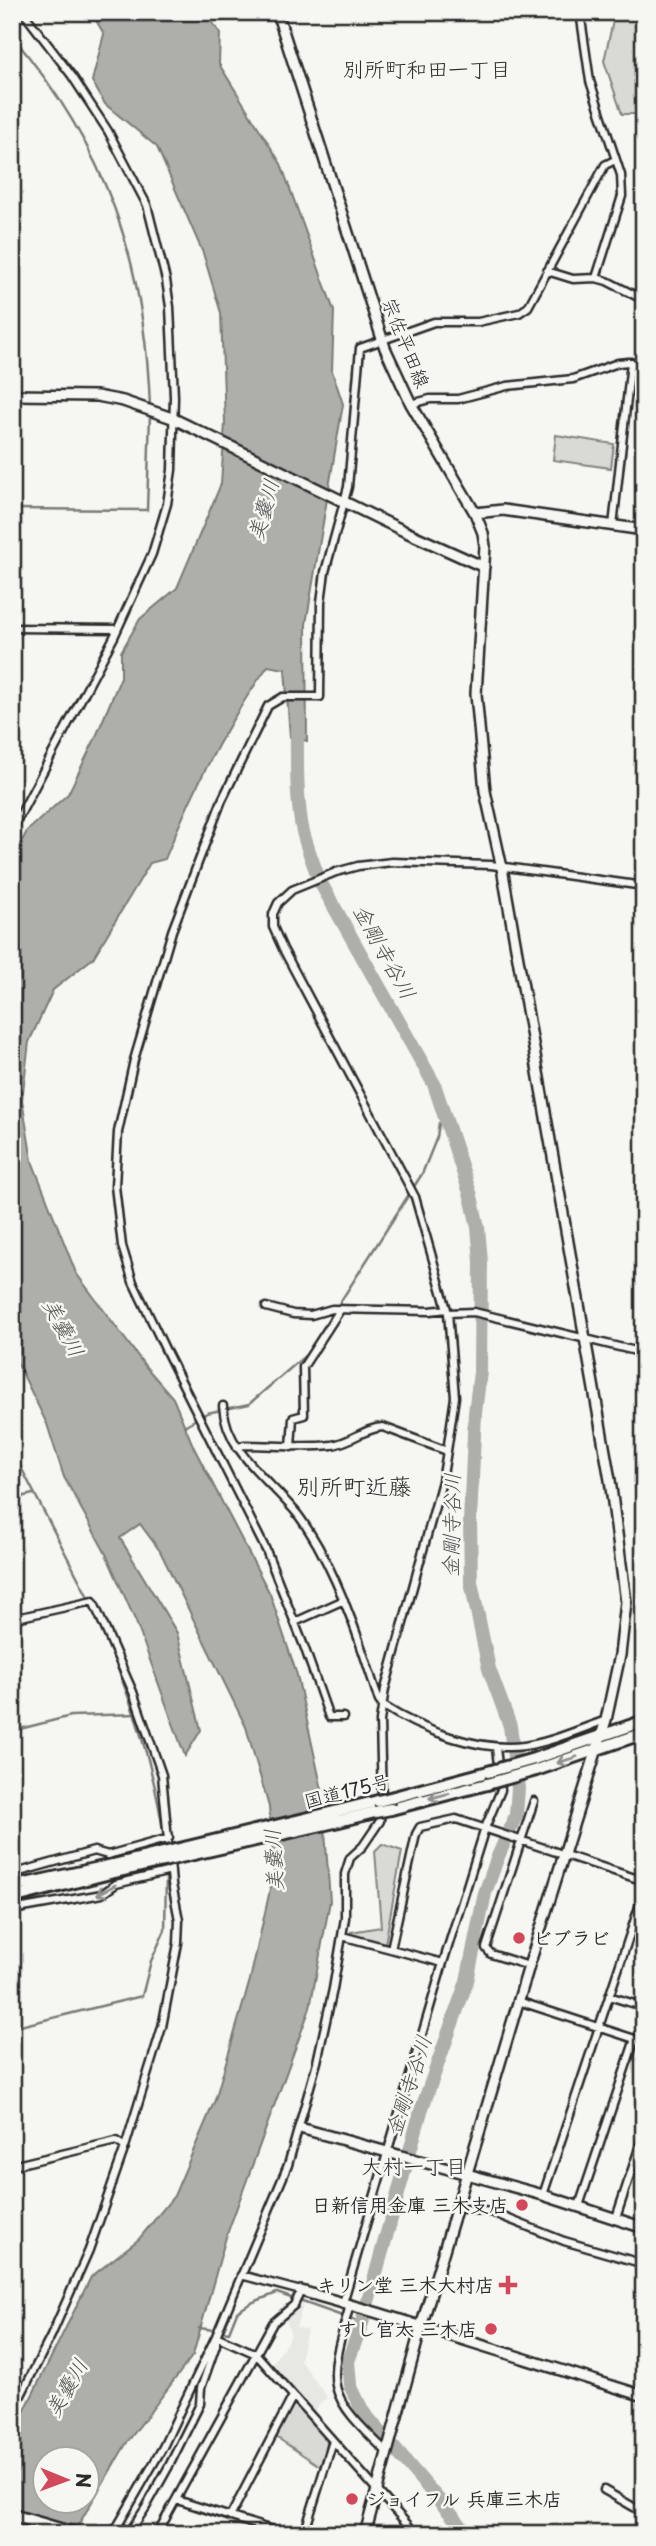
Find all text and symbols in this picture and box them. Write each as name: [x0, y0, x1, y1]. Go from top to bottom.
district label: 別所町和田一丁目: [343, 52, 511, 84]
street label: 宗佐平田線: [376, 293, 438, 392]
water label: 美嚢川: [238, 475, 286, 544]
water label: 金剛寺谷川: [346, 897, 425, 1005]
water label: 美嚢川: [36, 1292, 94, 1362]
district label: 別所町近藤: [297, 1468, 412, 1503]
water label: 金剛寺谷川: [433, 1472, 467, 1578]
one-way arrow: [556, 1755, 578, 1767]
street label: 国道175号: [301, 1766, 393, 1814]
one-way arrow: [428, 1790, 451, 1803]
water label: 美嚢川: [254, 1828, 290, 1892]
one-way arrow: [96, 1883, 117, 1897]
place label: ビブラビ: [533, 1923, 610, 1951]
marker: ビブラビ: [511, 1930, 527, 1946]
water label: 金剛寺谷川: [376, 2031, 439, 2140]
district label: 大村一丁目: [362, 2149, 467, 2181]
place label: 日新信用金庫 三木支店: [312, 2190, 508, 2218]
marker: 日新信用金庫 三木支店: [514, 2197, 530, 2213]
place label: キリン堂 三木大村店: [317, 2270, 494, 2298]
marker: キリン堂 三木大村店: [500, 2277, 516, 2293]
place label: すし官太 三木店: [338, 2314, 477, 2342]
marker: すし官太 三木店: [483, 2321, 499, 2337]
water label: 美嚢川: [36, 2352, 95, 2422]
north arrow: [32, 2444, 102, 2514]
text: N: [70, 2473, 98, 2488]
place label: ジョイフル 兵庫三木店: [366, 2484, 562, 2512]
marker: ジョイフル 兵庫三木店: [344, 2491, 360, 2507]

